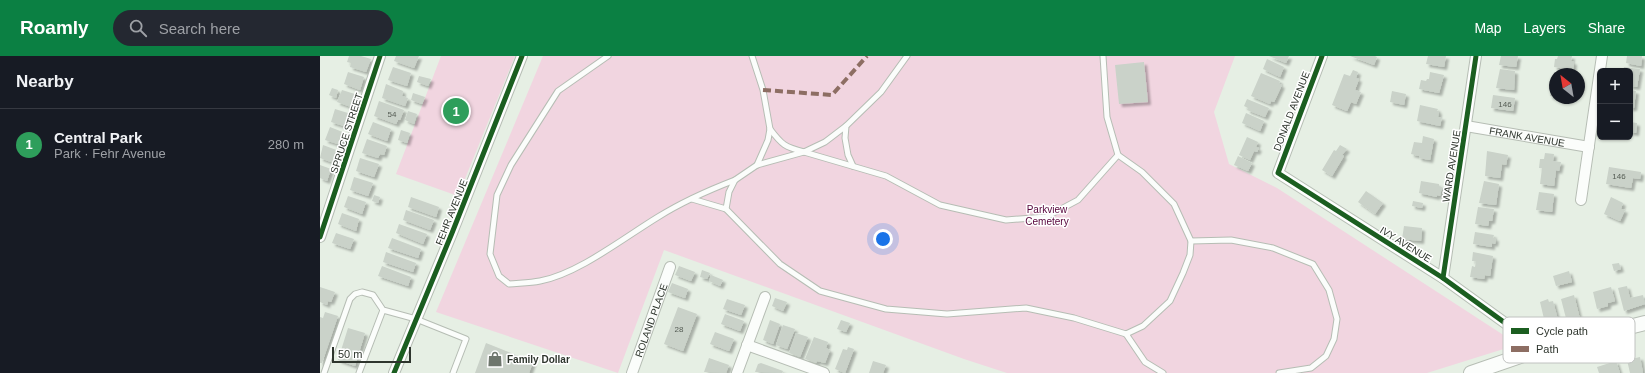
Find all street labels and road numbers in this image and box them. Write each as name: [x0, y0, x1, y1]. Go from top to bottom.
street label: DONALD AVENUE: [1271, 70, 1312, 152]
street label: SPRUCE STREET: [328, 92, 365, 175]
street label: FRANK AVENUE: [1488, 125, 1566, 149]
street label: WARD AVENUE: [1440, 129, 1463, 203]
street label: FEHR AVENUE: [433, 177, 470, 247]
street label: IVY AVENUE: [1378, 224, 1434, 265]
street label: ROLAND PLACE: [633, 282, 670, 359]

